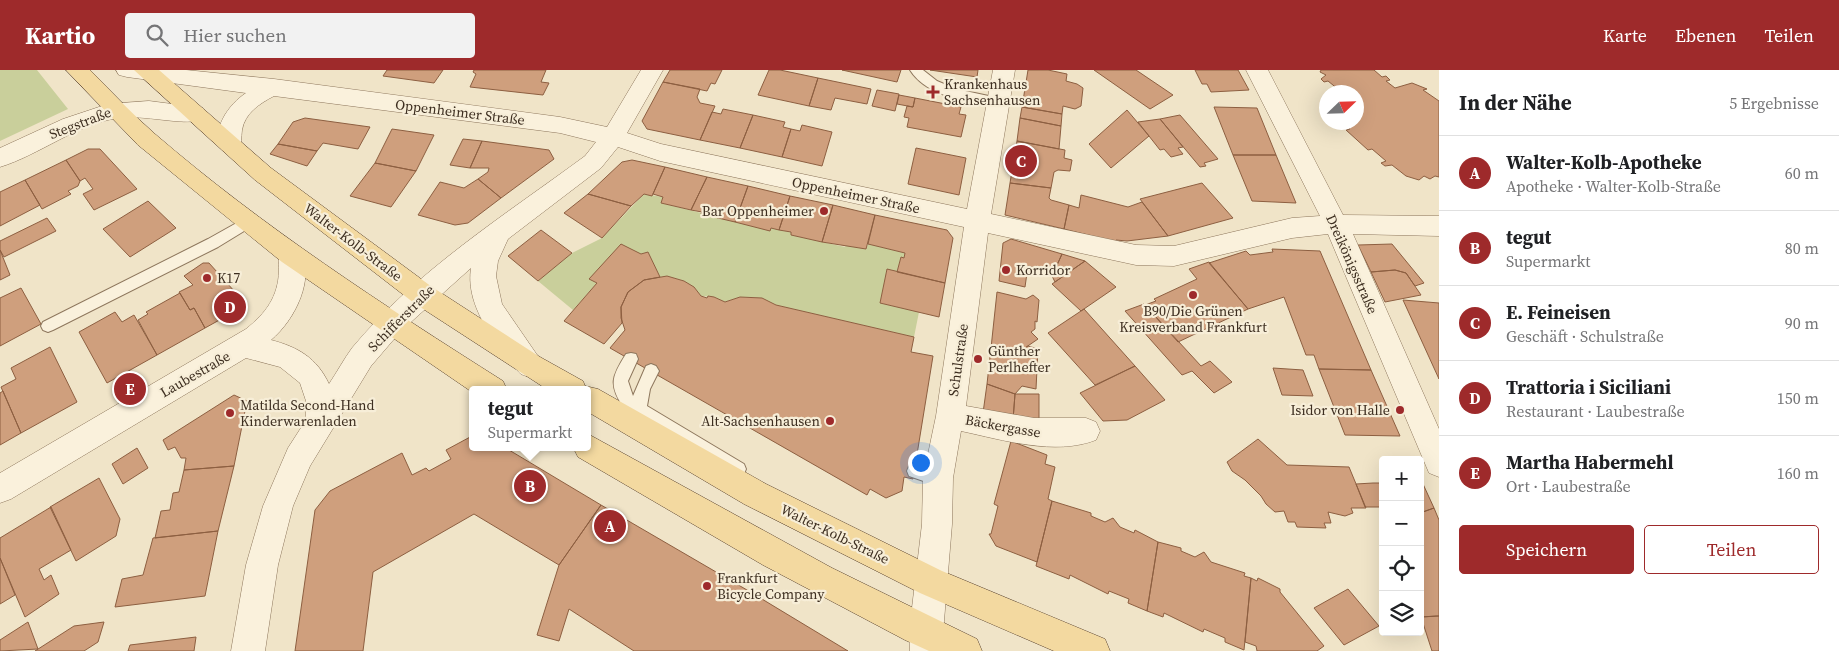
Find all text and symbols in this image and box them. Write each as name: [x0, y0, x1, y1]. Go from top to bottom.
search box: [125, 13, 475, 58]
text: Kartio: [25, 19, 95, 52]
icon: search: [143, 21, 171, 49]
text: Hier suchen: [183, 22, 287, 48]
text: Karte: [1603, 23, 1647, 48]
text: Ebenen: [1675, 23, 1736, 48]
text: Teilen: [1764, 23, 1814, 48]
place label: Krankenhaus Sachsenhausen: [944, 74, 1041, 110]
marker: Krankenhaus Sachsenhausen: [926, 85, 940, 99]
north arrow: [1319, 85, 1364, 130]
text: In der Nähe: [1459, 88, 1572, 117]
text: 5 Ergebnisse: [1729, 92, 1819, 114]
street label: Oppenheimer Straße: [394, 94, 526, 130]
street label: Stegstraße: [46, 102, 114, 144]
pin: C: [1005, 142, 1037, 180]
text: Walter-Kolb-Apotheke: [1506, 149, 1702, 175]
text: A: [1470, 162, 1480, 184]
text: 60 m: [1785, 162, 1819, 184]
street label: Oppenheimer Straße: [790, 172, 922, 218]
text: Apotheke · Walter-Kolb-Straße: [1506, 175, 1721, 197]
street label: Walter-Kolb-Straße: [300, 198, 406, 286]
place label: Bar Oppenheimer: [702, 201, 814, 221]
marker: Bar Oppenheimer: [818, 205, 830, 217]
street label: Dreikönigsstraße: [1321, 211, 1383, 317]
text: tegut: [1506, 224, 1551, 250]
text: B: [1470, 237, 1480, 259]
text: 80 m: [1785, 237, 1819, 259]
text: Supermarkt: [1506, 250, 1590, 272]
place label: Korridor: [1016, 260, 1070, 280]
marker: Korridor: [1000, 264, 1012, 276]
place label: K17: [217, 268, 240, 288]
marker: K17: [201, 272, 213, 284]
street label: Schifferstraße: [363, 280, 439, 356]
pin: D: [214, 288, 246, 326]
marker: B90/Die Grünen Kreisverband Frankfurt: [1187, 289, 1199, 301]
text: E. Feineisen: [1506, 299, 1611, 325]
place label: B90/Die Grünen Kreisverband Frankfurt: [1119, 301, 1267, 337]
text: C: [1470, 312, 1480, 334]
text: 90 m: [1785, 312, 1819, 334]
street label: Schulstraße: [943, 322, 973, 398]
text: Geschäft · Schulstraße: [1506, 325, 1664, 347]
place label: Günther Perlhefter: [988, 341, 1051, 377]
street label: Laubestraße: [156, 346, 234, 402]
marker: Günther Perlhefter: [972, 353, 984, 365]
pin: E: [114, 370, 146, 408]
text: Trattoria i Siciliani: [1506, 374, 1671, 400]
popup: [469, 386, 591, 451]
text: D: [1469, 387, 1481, 409]
text: 150 m: [1777, 387, 1819, 409]
place label: Matilda Second-Hand Kinderwarenladen: [240, 395, 374, 431]
text: tegut: [488, 395, 533, 421]
place label: Isidor von Halle: [1290, 400, 1390, 420]
text: Restaurant · Laubestraße: [1506, 400, 1685, 422]
marker: Isidor von Halle: [1394, 404, 1406, 416]
marker: Matilda Second-Hand Kinderwarenladen: [224, 407, 236, 419]
street label: Bäckergasse: [964, 410, 1042, 442]
place label: Alt-Sachsenhausen: [701, 411, 821, 431]
marker: Alt-Sachsenhausen: [824, 415, 836, 427]
text: Supermarkt: [488, 421, 572, 443]
text: Martha Habermehl: [1506, 449, 1674, 475]
your location: [908, 450, 934, 476]
map controls: [1379, 456, 1424, 636]
button: +: [1379, 456, 1424, 501]
text: E: [1470, 462, 1480, 484]
text: 160 m: [1777, 462, 1819, 484]
pin: B: [514, 467, 546, 505]
text: Ort · Laubestraße: [1506, 475, 1631, 497]
street label: Walter-Kolb-Straße: [777, 499, 893, 569]
button: −: [1379, 501, 1424, 546]
pin: A: [594, 507, 626, 545]
button: Speichern: [1459, 525, 1634, 574]
button: Teilen: [1644, 525, 1819, 574]
button: locate: [1379, 546, 1424, 591]
place label: Frankfurt Bicycle Company: [717, 568, 825, 604]
marker: Frankfurt Bicycle Company: [701, 580, 713, 592]
button: layers: [1379, 591, 1424, 636]

